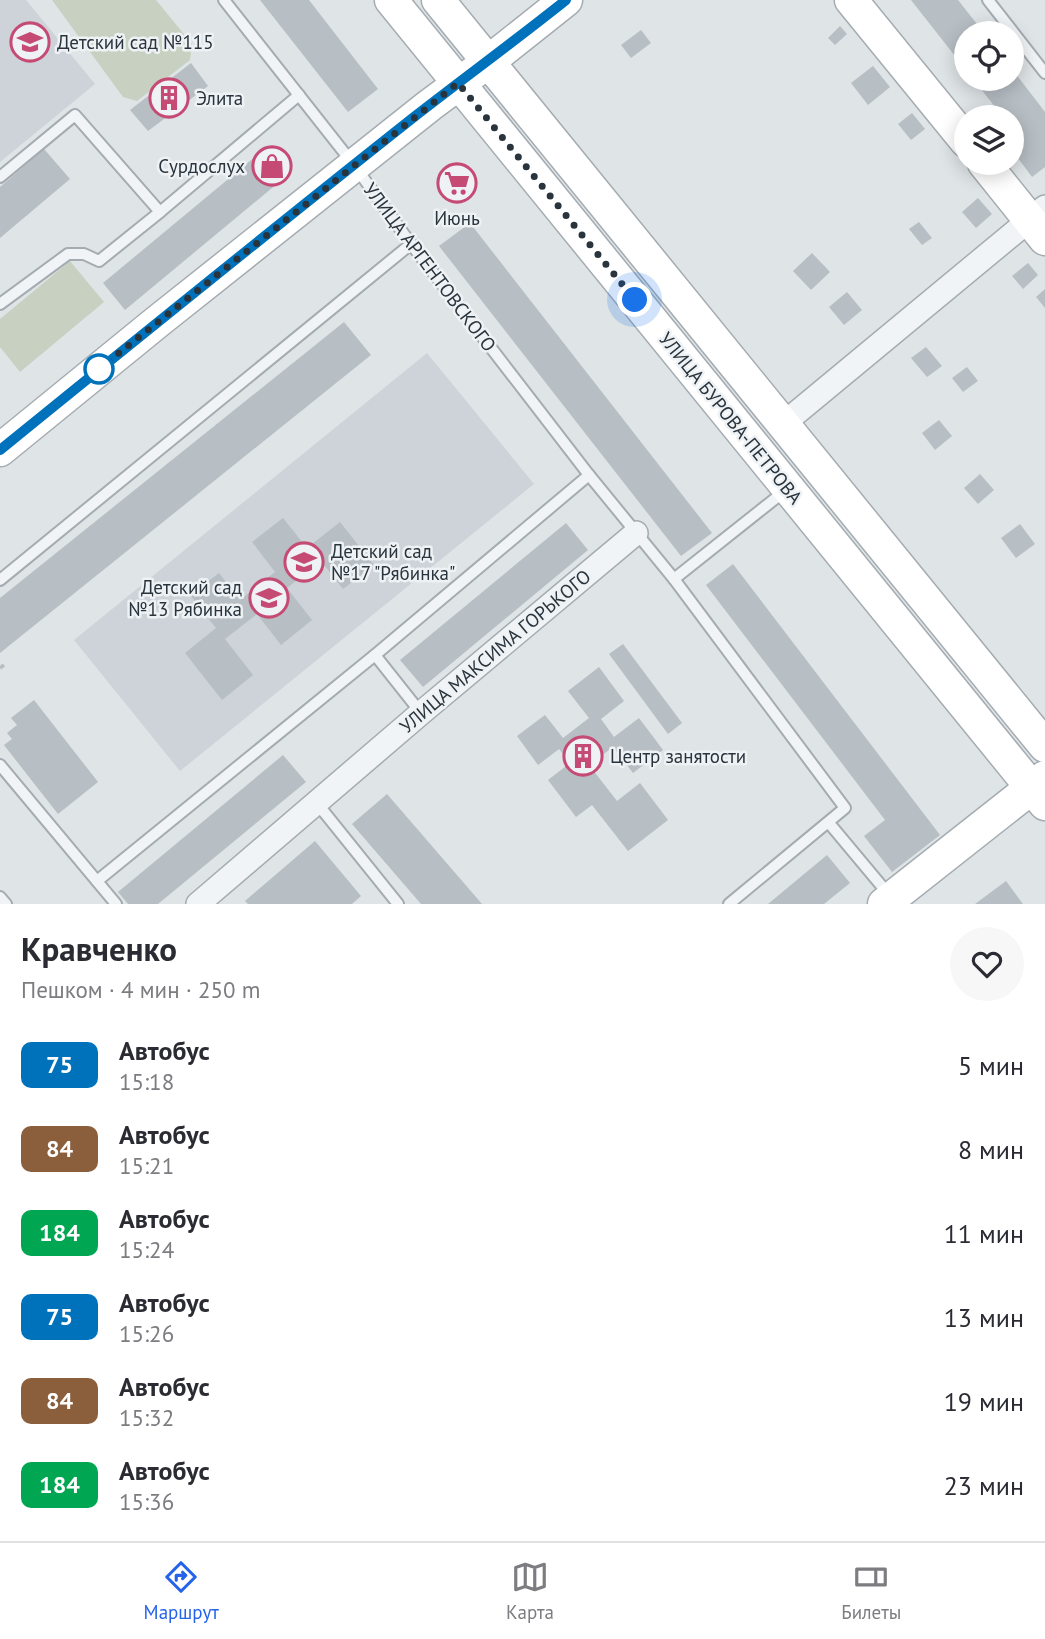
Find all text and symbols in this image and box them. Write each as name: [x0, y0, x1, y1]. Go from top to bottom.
school or university icon: Детский сад №115: [9, 21, 51, 63]
map controls: [954, 21, 1024, 175]
button: locate: [954, 21, 1024, 91]
place label: Детский сад №115: [57, 30, 214, 54]
building icon: Элита: [148, 77, 190, 119]
place label: Элита: [196, 86, 243, 110]
button: layers: [954, 105, 1024, 175]
shop icon: Сурдослух: [251, 145, 293, 187]
place label: Сурдослух: [158, 154, 245, 178]
supermarket icon: Июнь: [436, 162, 478, 204]
street label: УЛИЦА АРГЕНТОВСКОГО: [359, 178, 501, 356]
place label: Июнь: [434, 206, 480, 230]
your location: [617, 282, 652, 317]
street label: УЛИЦА БУРОВА-ПЕТРОВА: [654, 327, 808, 509]
unlabelled marker: [84, 354, 114, 384]
place label: Детский сад №17 "Рябинка": [331, 539, 455, 585]
school or university icon: Детский сад №17 "Рябинка": [283, 541, 325, 583]
street label: УЛИЦА МАКСИМА ГОРЬКОГО: [395, 564, 595, 738]
place label: Детский сад №13 Рябинка: [128, 575, 242, 621]
school or university icon: Детский сад №13 Рябинка: [248, 577, 290, 619]
building icon: Центр занятости: [562, 735, 604, 777]
place label: Центр занятости: [610, 744, 746, 768]
text: Кравченко: [21, 927, 177, 970]
button: heart: [950, 927, 1024, 1001]
text: Пешком · 4 мин · 250 m: [21, 975, 260, 1004]
text: Автобус: [119, 1034, 210, 1067]
text: 75: [46, 1049, 73, 1080]
text: 5 мин: [958, 1049, 1024, 1082]
text: 15:18: [119, 1067, 174, 1096]
text: Автобус: [119, 1118, 210, 1151]
text: 84: [46, 1133, 73, 1164]
text: 8 мин: [958, 1133, 1024, 1166]
text: 15:21: [119, 1151, 174, 1180]
text: Автобус: [119, 1202, 210, 1235]
text: 184: [39, 1217, 80, 1248]
text: 11 мин: [944, 1217, 1024, 1250]
text: 15:24: [119, 1235, 174, 1264]
text: Автобус: [119, 1286, 210, 1319]
text: 75: [46, 1301, 73, 1332]
text: 13 мин: [944, 1301, 1024, 1334]
text: 15:26: [119, 1319, 174, 1348]
text: Автобус: [119, 1370, 210, 1403]
text: 84: [46, 1385, 73, 1416]
text: 19 мин: [944, 1385, 1024, 1418]
text: 15:32: [119, 1403, 174, 1432]
text: Автобус: [119, 1454, 210, 1487]
text: 184: [39, 1469, 80, 1500]
text: 23 мин: [944, 1469, 1024, 1502]
text: 15:36: [119, 1487, 174, 1516]
tab: Маршрут: [144, 1558, 219, 1624]
tab: Карта: [506, 1558, 554, 1624]
tab: Билеты: [841, 1558, 901, 1624]

